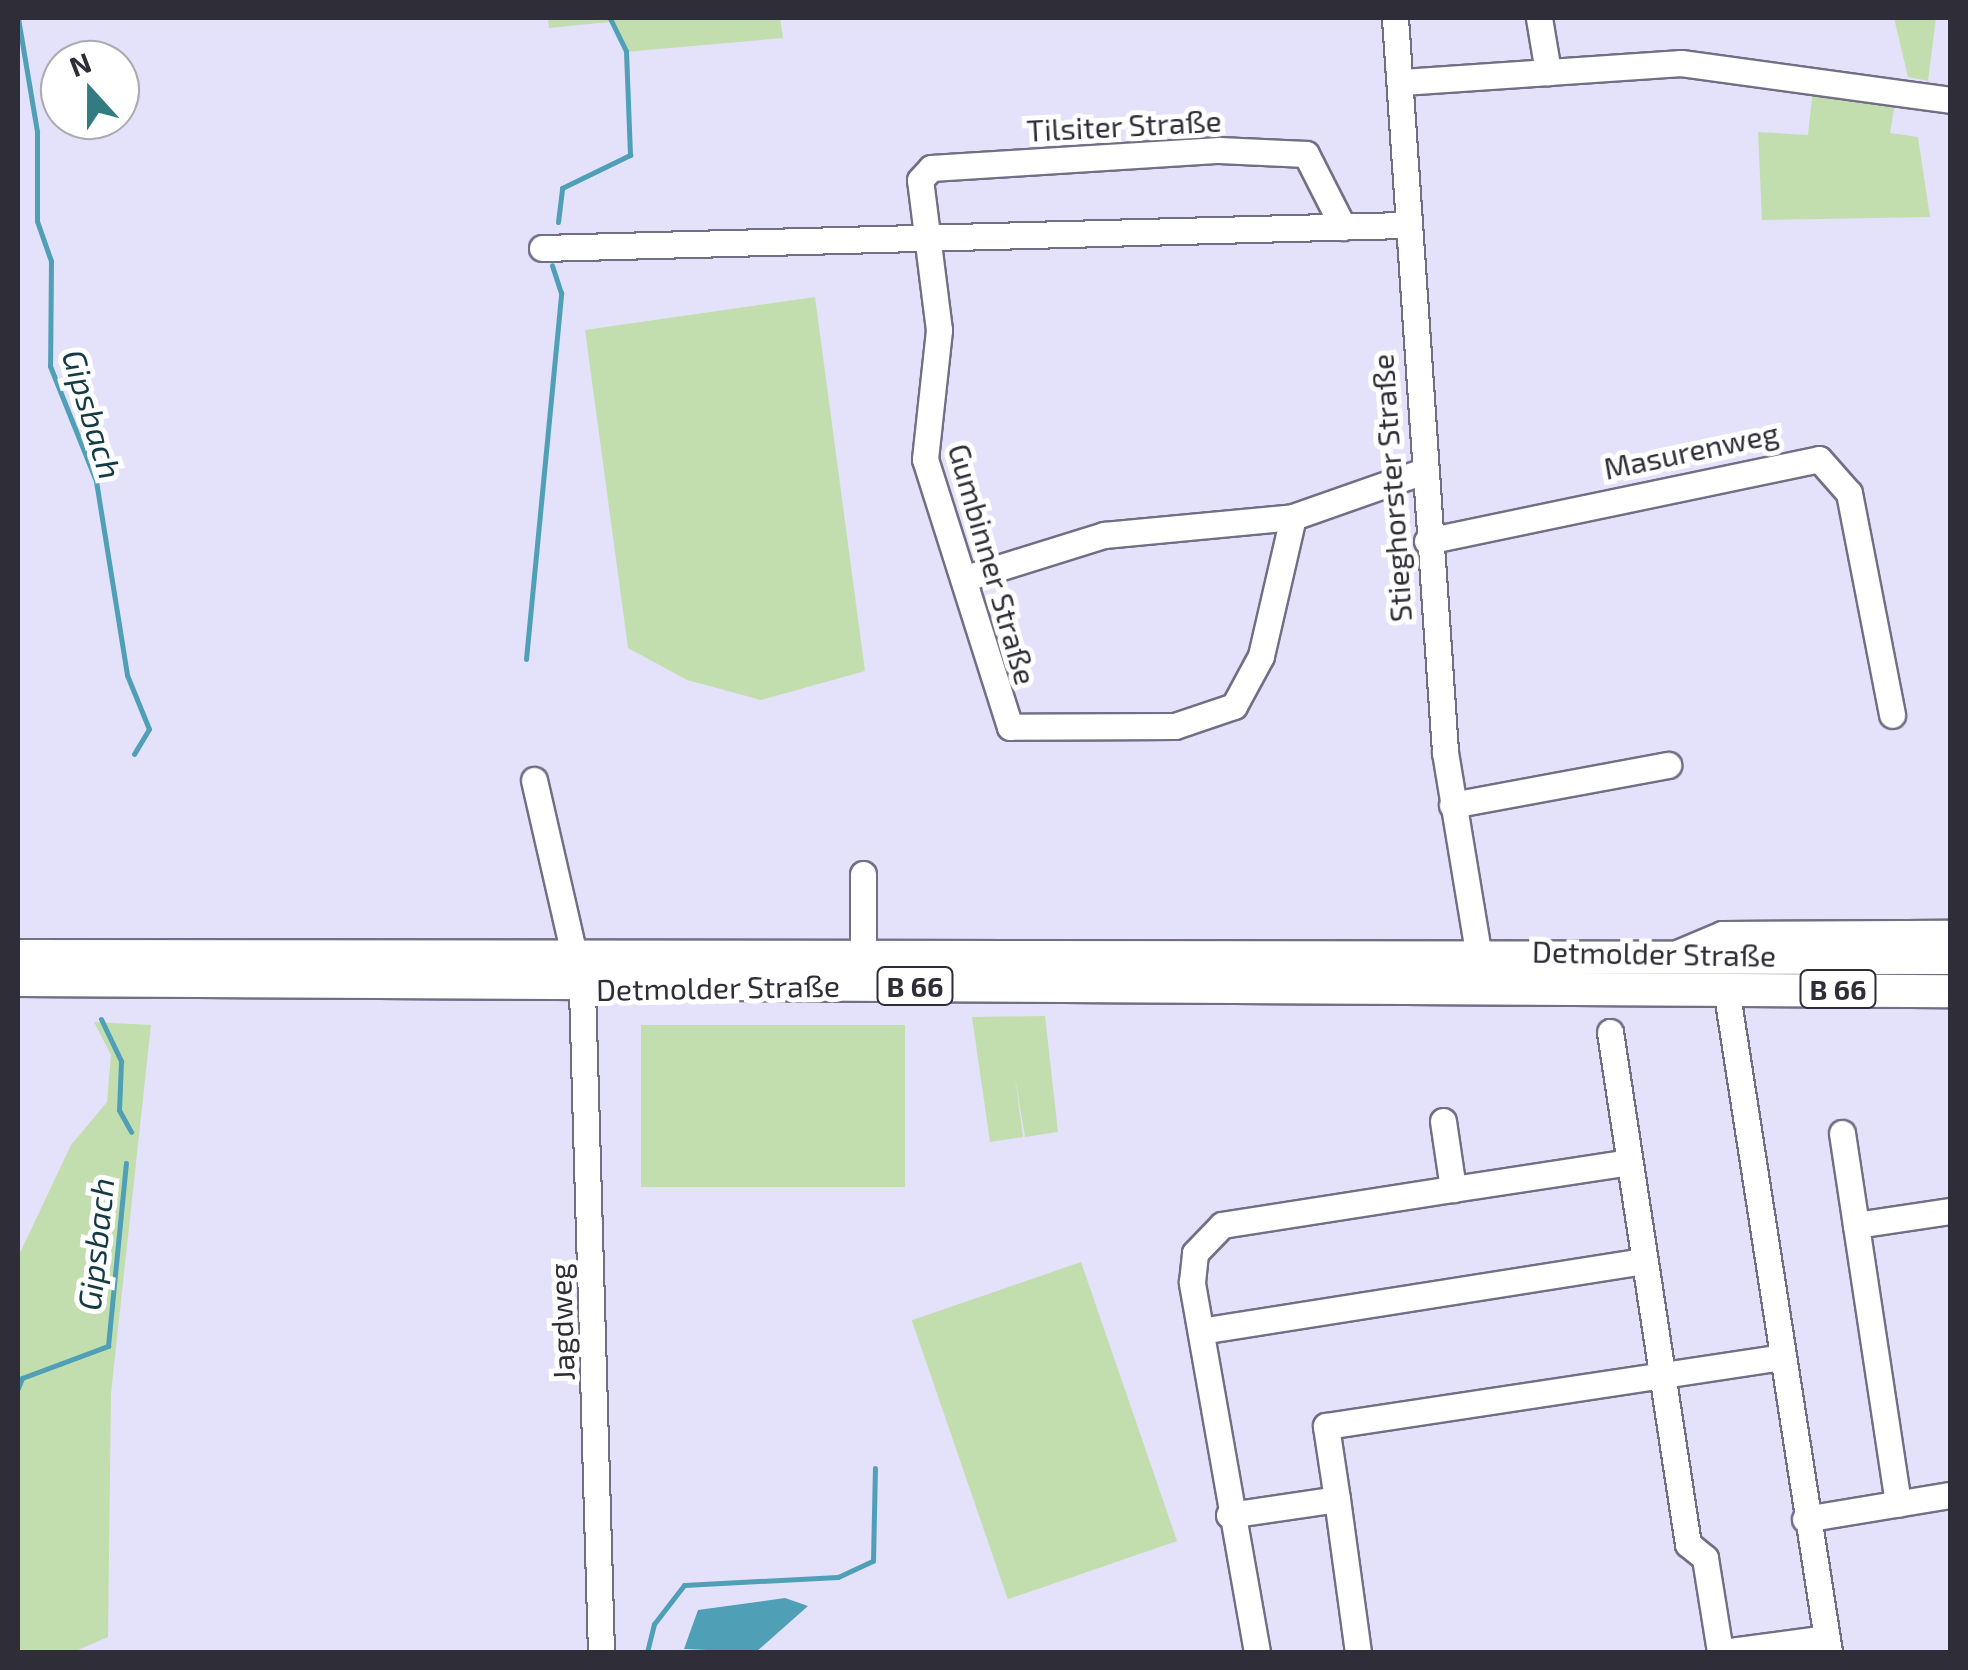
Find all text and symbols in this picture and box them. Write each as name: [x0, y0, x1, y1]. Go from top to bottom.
north arrow: [40, 40, 140, 140]
text: N: [64, 44, 95, 83]
street label: Tilsiter Straße: [1025, 102, 1223, 148]
water label: Gipsbach: [55, 345, 131, 483]
street label: Stieghorster Straße: [1364, 352, 1418, 624]
street label: Masurenweg: [1600, 414, 1782, 486]
street label: Gumbinner Straße: [941, 439, 1045, 689]
street label: Detmolder Straße: [1531, 933, 1777, 973]
road number: B 66: [875, 963, 955, 1009]
road number: B 66: [1798, 966, 1878, 1012]
street label: Detmolder Straße: [595, 967, 841, 1007]
water label: Gipsbach: [69, 1176, 121, 1312]
street label: Jagdweg: [541, 1262, 581, 1382]

